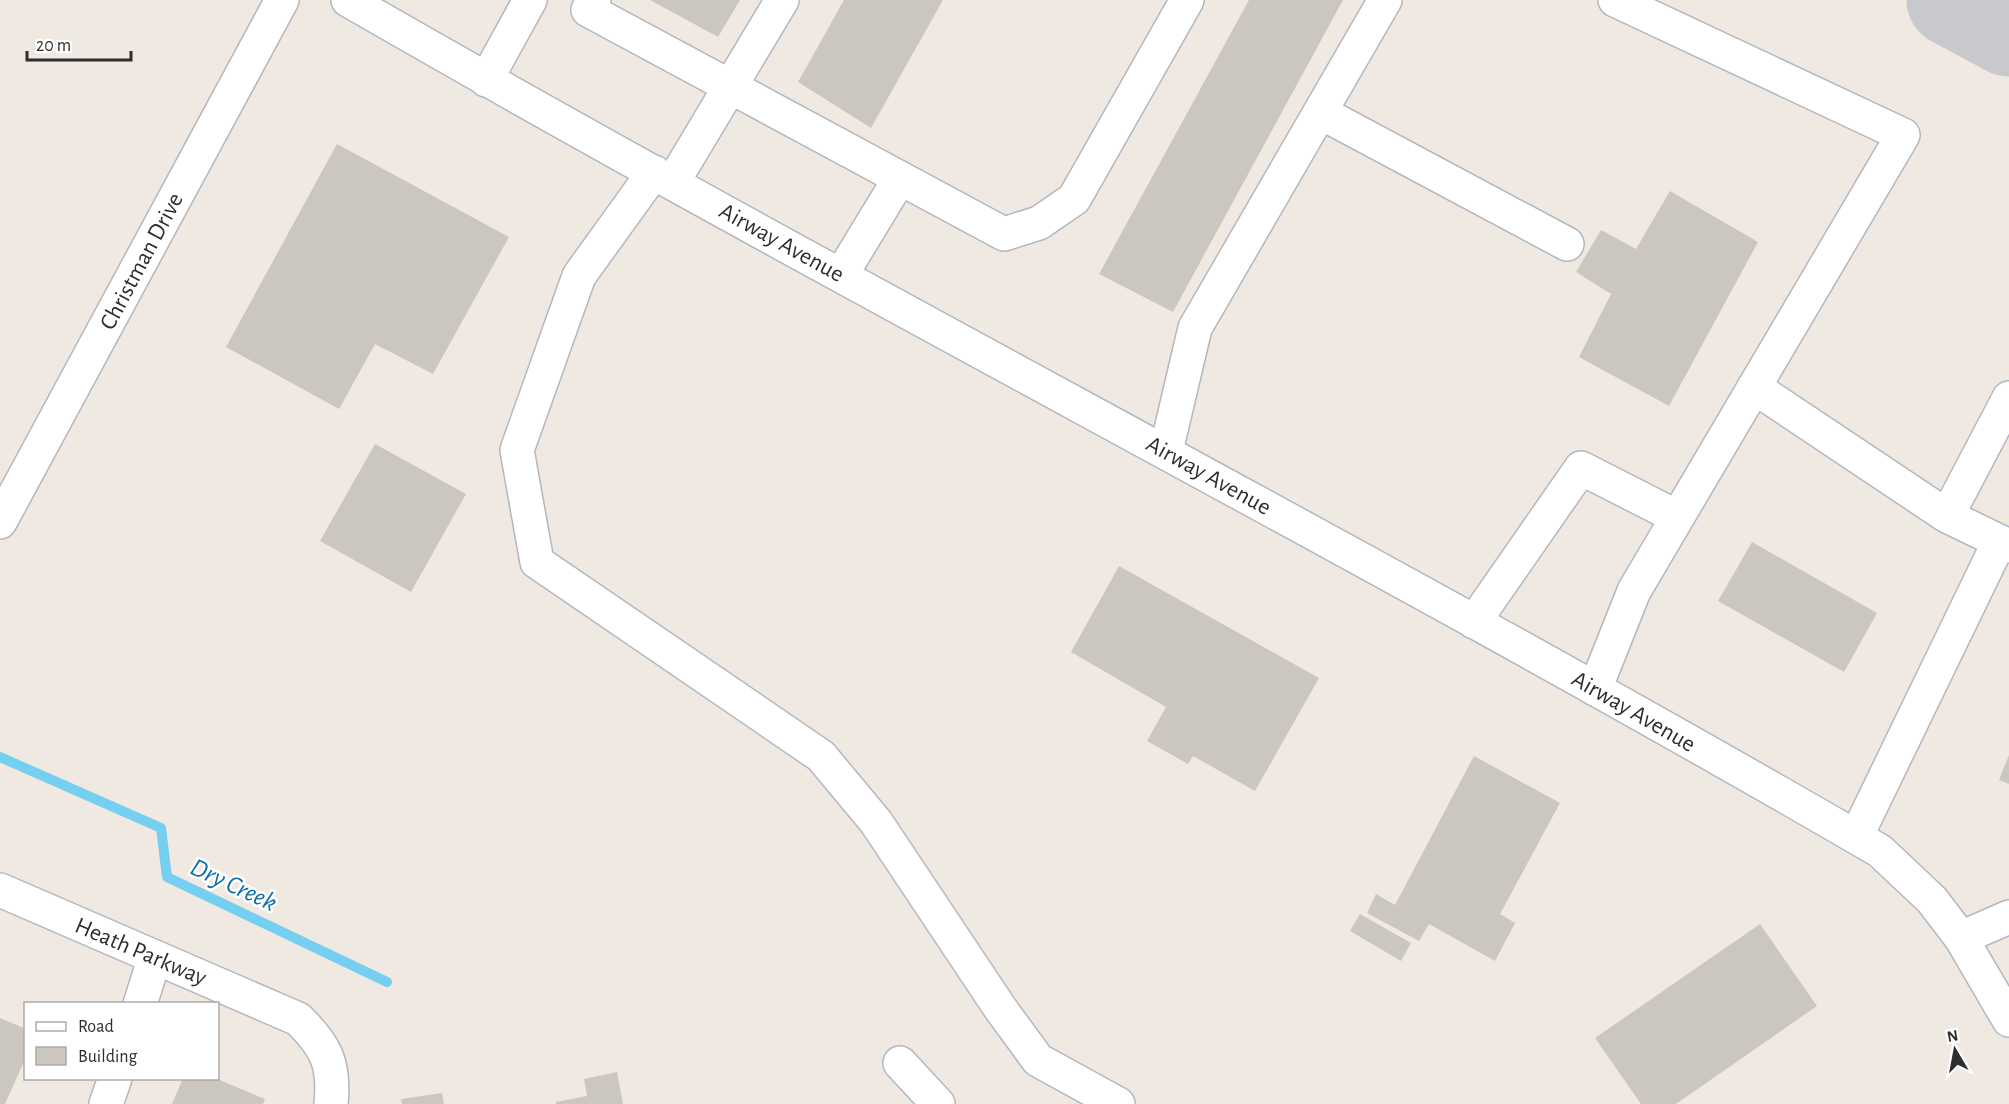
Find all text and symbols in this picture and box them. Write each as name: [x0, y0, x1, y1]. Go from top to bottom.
scale bar: [27, 24, 130, 62]
text: 20 m: [36, 37, 71, 55]
street label: Christman Drive: [96, 189, 188, 334]
street label: Airway Avenue: [715, 199, 848, 287]
street label: Airway Avenue: [1142, 432, 1275, 520]
street label: Airway Avenue: [1568, 667, 1699, 757]
water label: Dry Creek: [186, 854, 281, 916]
street label: Heath Parkway: [71, 913, 210, 990]
legend: [24, 1002, 219, 1080]
text: Road: [78, 1018, 114, 1036]
north arrow: [1925, 1020, 1985, 1080]
text: N: [1946, 1027, 1959, 1045]
text: Building: [78, 1048, 138, 1066]

